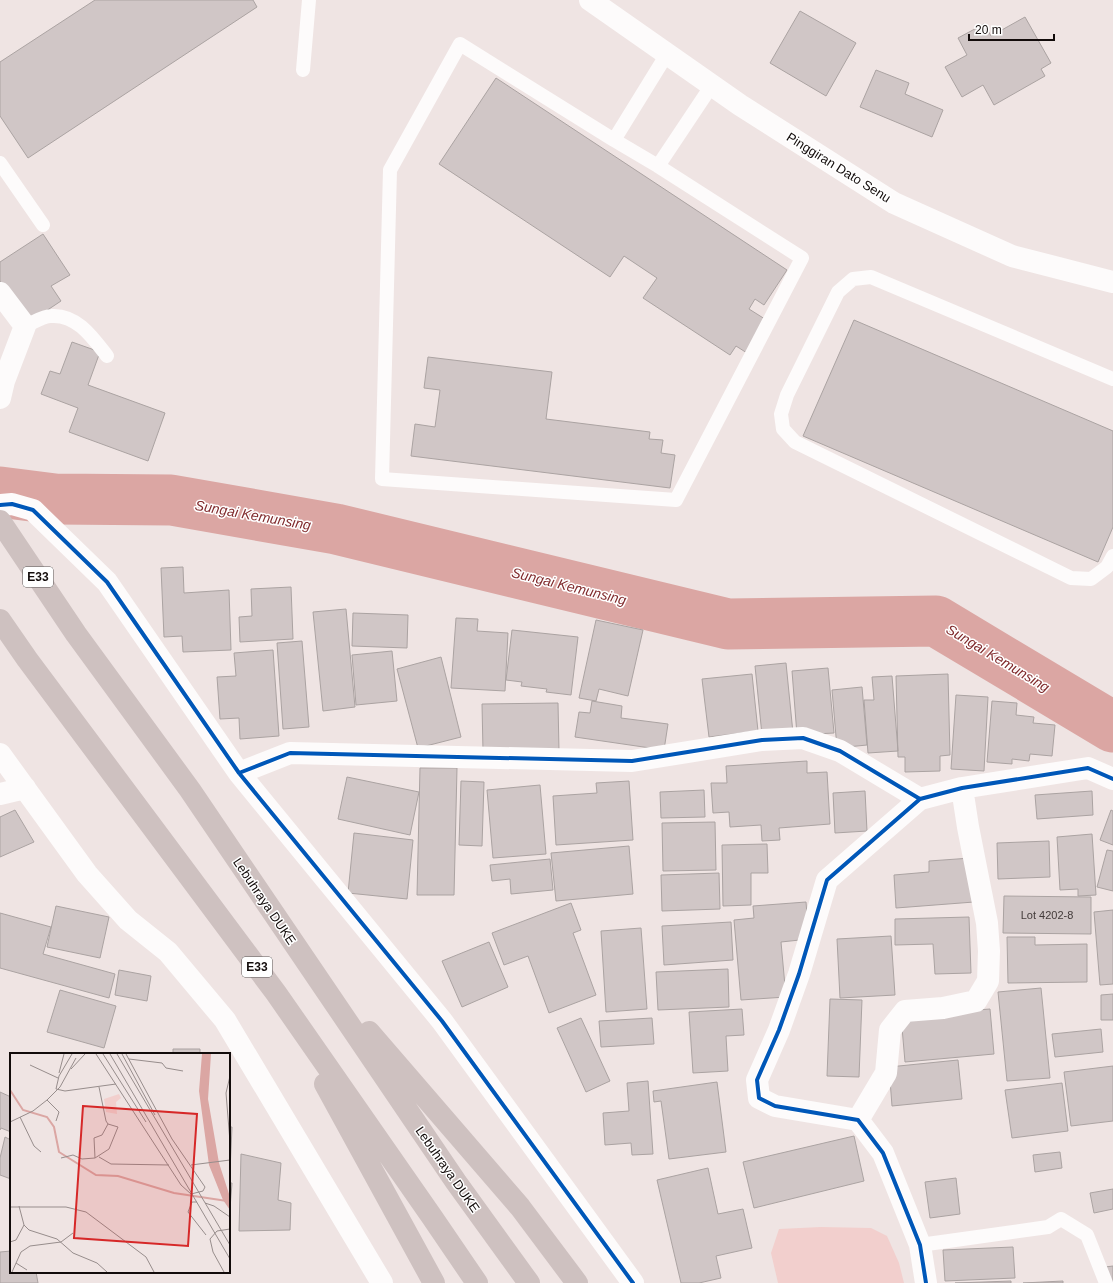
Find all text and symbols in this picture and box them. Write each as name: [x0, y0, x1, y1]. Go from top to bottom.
scale bar: [969, 16, 1054, 42]
text: 20 m: [975, 23, 1002, 37]
street label: Pinggiran Dato Senu: [784, 129, 894, 206]
water label: Sungai Kemunsing: [194, 497, 312, 533]
water label: Sungai Kemunsing: [510, 564, 628, 608]
road number: E33: [23, 567, 53, 587]
water label: Sungai Kemunsing: [944, 621, 1053, 695]
street label: Lebuhraya DUKE: [230, 855, 299, 948]
house number: Lot 4202-8: [1021, 909, 1073, 921]
road number: E33: [242, 957, 272, 977]
inset map: [10, 1053, 230, 1273]
street label: Lebuhraya DUKE: [412, 1124, 483, 1215]

